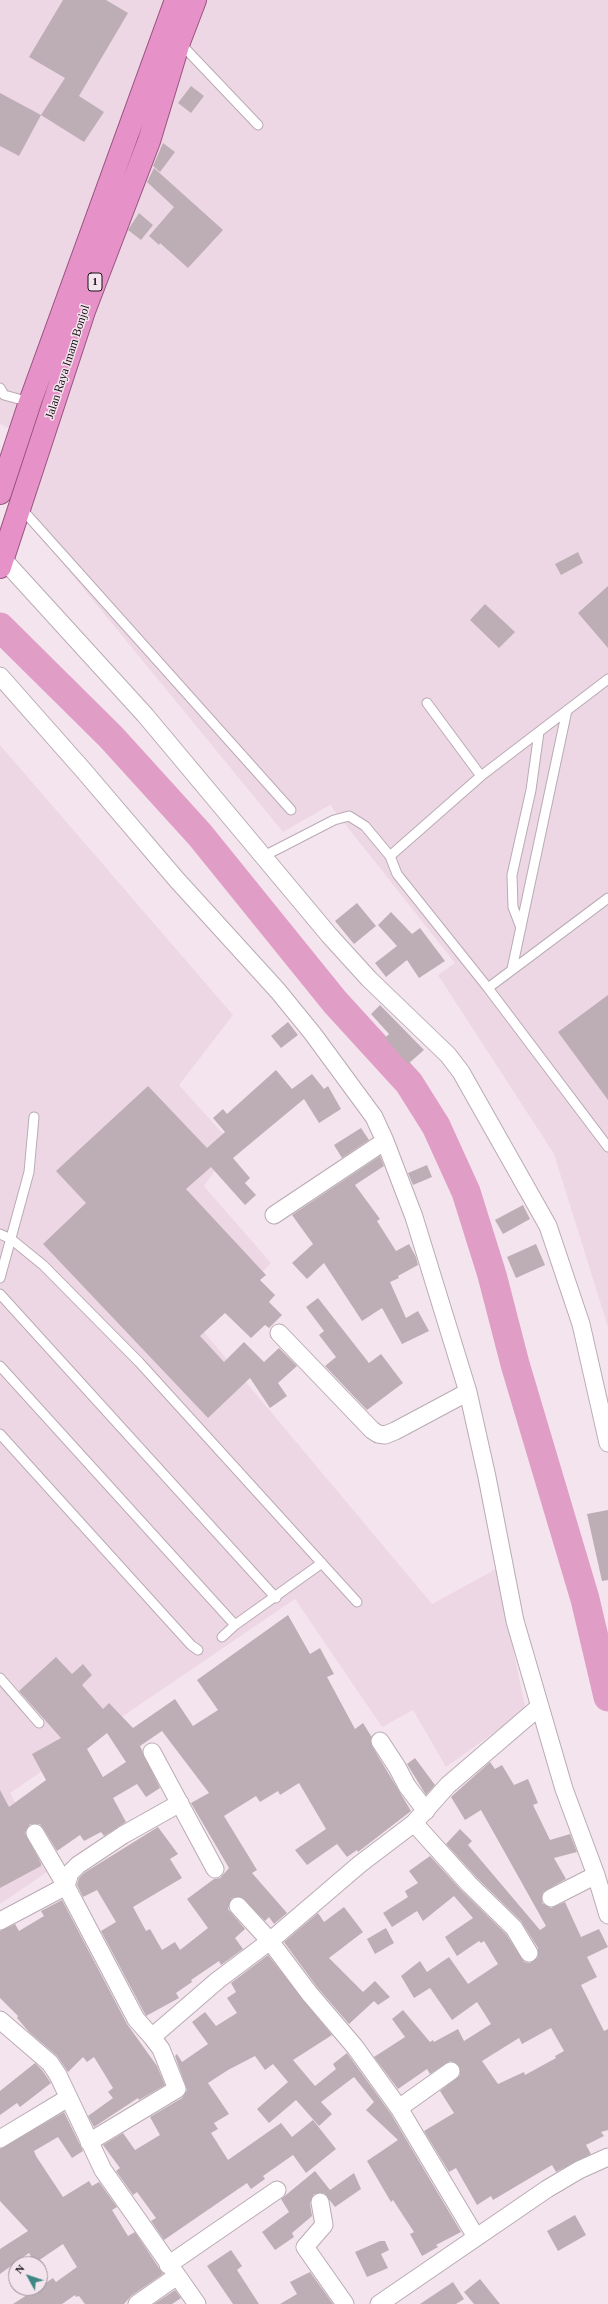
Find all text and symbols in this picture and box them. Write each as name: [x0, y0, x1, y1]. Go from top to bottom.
road number: 1: [88, 273, 102, 291]
street label: Jalan Raya Imam Bonjol: [43, 303, 93, 421]
north arrow: [8, 2256, 48, 2296]
text: N: [12, 2262, 27, 2276]

